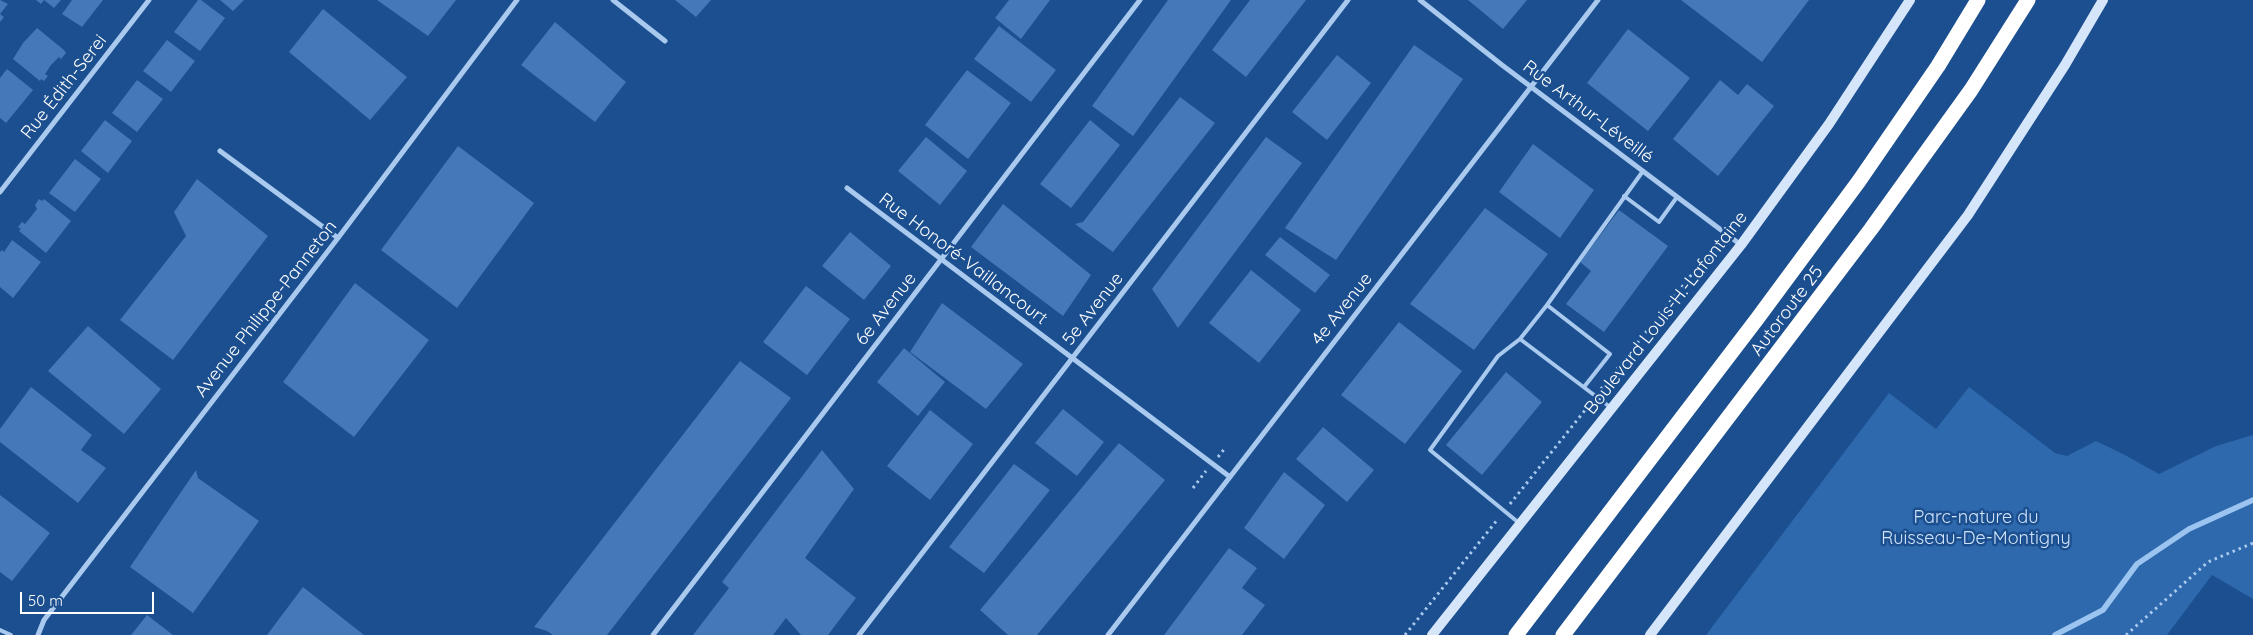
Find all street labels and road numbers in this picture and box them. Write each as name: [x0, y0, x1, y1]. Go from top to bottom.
street label: Rue Édith-Serei: [17, 31, 111, 143]
street label: Rue Arthur-Léveillé: [1519, 56, 1657, 168]
street label: Rue Honoré-Vaillancourt: [874, 189, 1052, 329]
street label: Boulevard Louis-H.-Lafontaine: [1580, 207, 1752, 419]
street label: Avenue Philippe-Panneton: [190, 216, 342, 402]
street label: Autoroute 25: [1746, 262, 1828, 360]
street label: 6e Avenue: [851, 268, 921, 350]
street label: 5e Avenue: [1058, 268, 1128, 350]
street label: 4e Avenue: [1307, 268, 1377, 350]

